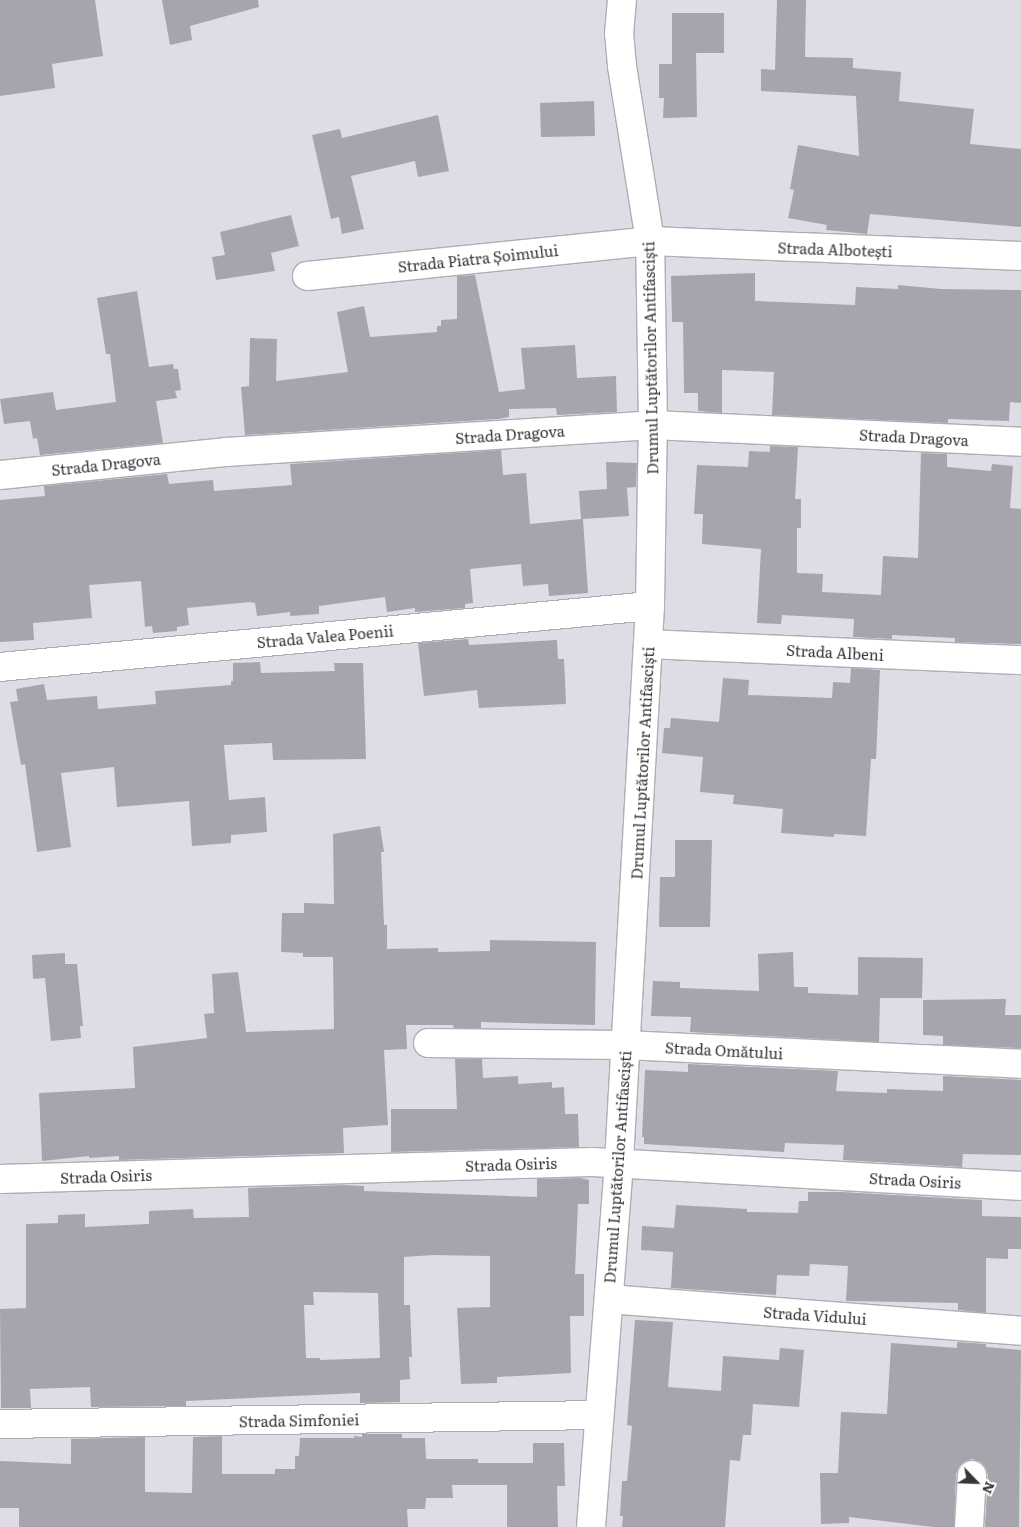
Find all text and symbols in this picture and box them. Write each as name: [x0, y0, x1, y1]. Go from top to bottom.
street label: Strada Albotești: [777, 238, 893, 260]
street label: Strada Piatra Șoimului: [397, 241, 559, 275]
street label: Drumul Luptătorilor Antifasciști: [639, 241, 661, 475]
street label: Strada Dragova: [455, 421, 565, 447]
street label: Strada Dragova: [859, 425, 969, 449]
street label: Strada Dragova: [50, 449, 162, 479]
street label: Strada Valea Poenii: [256, 621, 394, 651]
street label: Strada Albeni: [786, 640, 884, 664]
street label: Drumul Luptătorilor Antifasciști: [627, 646, 657, 880]
street label: Strada Omătului: [664, 1038, 784, 1062]
street label: Drumul Luptătorilor Antifasciști: [600, 1050, 634, 1284]
street label: Strada Osiris: [465, 1153, 557, 1175]
street label: Strada Osiris: [60, 1165, 152, 1187]
street label: Strada Osiris: [869, 1169, 961, 1191]
street label: Strada Vidului: [763, 1302, 867, 1328]
street label: Strada Simfoniei: [239, 1410, 359, 1430]
north arrow: [951, 1457, 1001, 1507]
text: N: [978, 1479, 1001, 1498]

